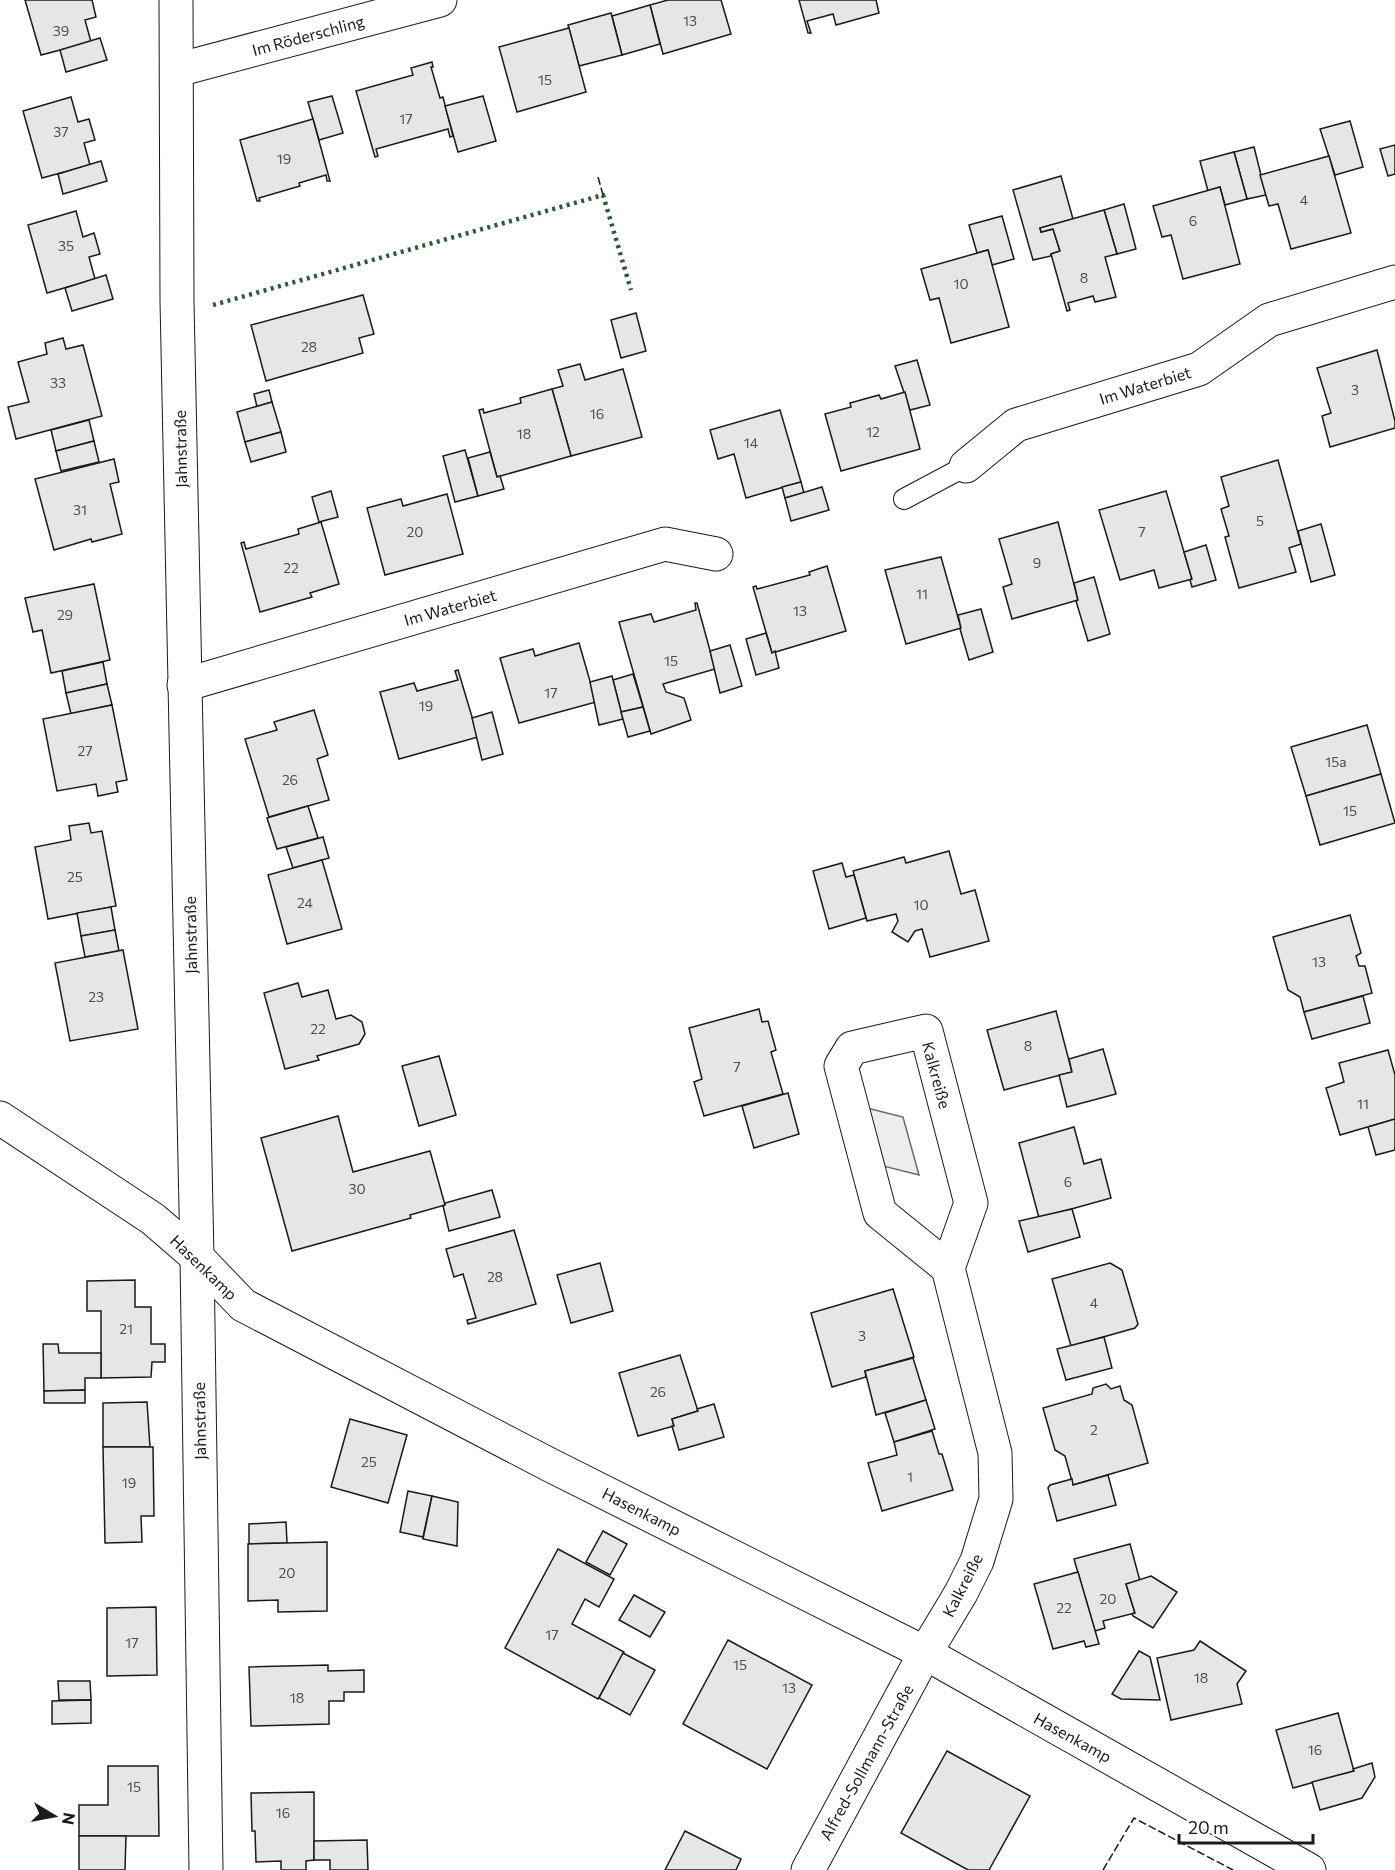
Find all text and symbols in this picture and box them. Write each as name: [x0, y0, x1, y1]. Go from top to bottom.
street label: Im Röderschling: [250, 11, 367, 59]
house number: 13: [683, 12, 697, 29]
house number: 39: [53, 22, 69, 39]
house number: 15: [538, 71, 552, 88]
house number: 17: [399, 110, 413, 127]
house number: 37: [53, 123, 69, 140]
house number: 19: [277, 150, 291, 167]
house number: 4: [1300, 191, 1309, 208]
house number: 6: [1189, 212, 1197, 229]
house number: 35: [58, 237, 74, 254]
house number: 8: [1080, 269, 1088, 286]
house number: 10: [953, 275, 969, 292]
house number: 28: [301, 338, 317, 355]
street label: Im Waterbiet: [1097, 362, 1194, 408]
house number: 33: [50, 374, 66, 391]
house number: 3: [1351, 381, 1359, 398]
house number: 16: [590, 405, 604, 422]
street label: Jahnstraße: [170, 410, 190, 488]
house number: 12: [866, 423, 880, 440]
house number: 18: [517, 425, 531, 442]
house number: 14: [744, 434, 759, 451]
house number: 31: [73, 501, 87, 518]
house number: 5: [1256, 512, 1264, 529]
house number: 20: [407, 523, 423, 540]
house number: 7: [1138, 523, 1146, 540]
house number: 9: [1033, 554, 1041, 571]
house number: 22: [283, 559, 299, 576]
street label: Im Waterbiet: [402, 585, 499, 629]
house number: 11: [916, 585, 928, 602]
house number: 13: [793, 602, 807, 619]
house number: 29: [57, 606, 73, 623]
house number: 15: [664, 652, 678, 669]
house number: 17: [544, 684, 558, 701]
house number: 19: [419, 697, 433, 714]
house number: 27: [77, 742, 93, 759]
house number: 15a: [1325, 753, 1347, 770]
house number: 26: [282, 771, 298, 788]
house number: 15: [1343, 802, 1357, 819]
house number: 25: [67, 868, 83, 885]
house number: 24: [297, 894, 314, 911]
street label: Jahnstraße: [180, 896, 200, 974]
house number: 10: [913, 896, 929, 913]
house number: 13: [1312, 953, 1326, 970]
house number: 23: [88, 988, 104, 1005]
house number: 22: [310, 1020, 326, 1037]
house number: 8: [1024, 1037, 1032, 1054]
street label: Kalkreiße: [919, 1039, 955, 1111]
house number: 7: [733, 1058, 741, 1075]
house number: 11: [1357, 1095, 1369, 1112]
house number: 6: [1064, 1173, 1072, 1190]
house number: 30: [348, 1180, 366, 1197]
street label: Hasenkamp: [167, 1230, 241, 1304]
house number: 28: [487, 1268, 503, 1285]
house number: 4: [1090, 1294, 1099, 1311]
house number: 21: [119, 1320, 133, 1337]
house number: 3: [858, 1327, 866, 1344]
street label: Jahnstraße: [189, 1382, 209, 1460]
house number: 26: [650, 1383, 666, 1400]
house number: 2: [1090, 1421, 1098, 1438]
house number: 25: [361, 1453, 377, 1470]
house number: 1: [907, 1468, 913, 1485]
house number: 19: [122, 1474, 136, 1491]
street label: Hasenkamp: [599, 1483, 685, 1539]
street label: Kalkreiße: [938, 1550, 986, 1620]
house number: 20: [279, 1564, 295, 1581]
house number: 20: [1100, 1590, 1116, 1607]
house number: 22: [1056, 1599, 1072, 1616]
house number: 17: [545, 1626, 559, 1643]
house number: 17: [125, 1634, 139, 1651]
house number: 15: [733, 1656, 747, 1673]
house number: 18: [1194, 1669, 1208, 1686]
house number: 13: [782, 1679, 796, 1696]
street label: Alfred-Sollmann-Straße: [815, 1681, 917, 1843]
house number: 18: [290, 1689, 304, 1706]
street label: Hasenkamp: [1031, 1708, 1115, 1766]
house number: 16: [1308, 1741, 1322, 1758]
house number: 15: [127, 1778, 141, 1795]
north arrow: [24, 1786, 84, 1846]
house number: 16: [276, 1804, 290, 1821]
scale bar: [1179, 1807, 1312, 1845]
text: N: [59, 1811, 80, 1826]
text: 20 m: [1188, 1816, 1229, 1838]

